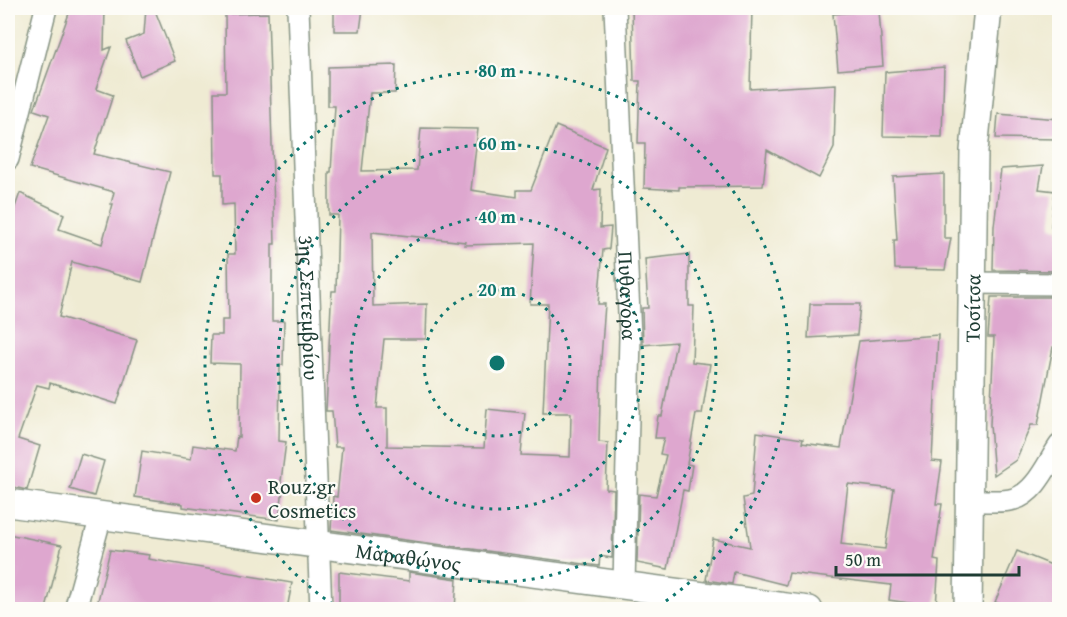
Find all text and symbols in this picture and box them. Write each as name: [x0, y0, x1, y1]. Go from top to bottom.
text: 80 m: [478, 57, 517, 84]
text: 60 m: [478, 130, 517, 157]
text: 40 m: [478, 203, 517, 230]
street label: 3ης Σεπτεμβρίου: [291, 235, 328, 381]
street label: Πυθαγόρα: [611, 250, 646, 341]
street label: Τοσίτσα: [956, 273, 988, 343]
text: 20 m: [478, 276, 517, 303]
centre of rings: [487, 353, 507, 373]
place label: Rouz.gr Cosmetics: [268, 471, 356, 526]
marker: Rouz.gr Cosmetics: [249, 491, 263, 505]
street label: Μαραθώνος: [354, 534, 463, 579]
scale bar: [836, 539, 1019, 577]
text: 50 m: [845, 546, 881, 573]

